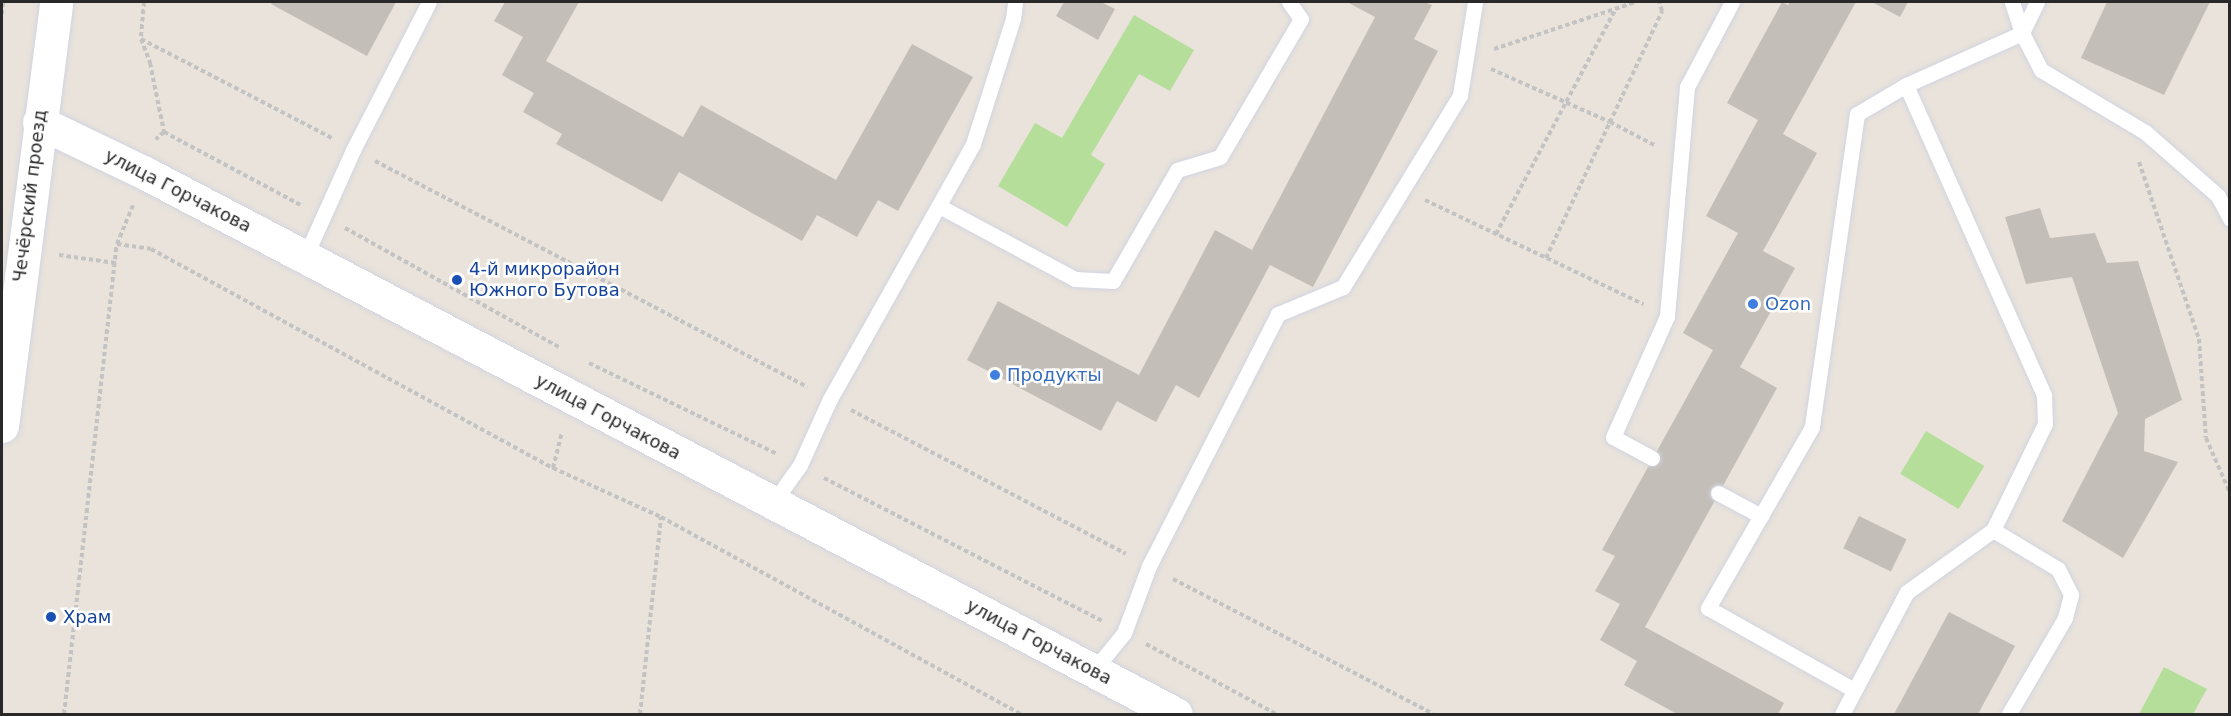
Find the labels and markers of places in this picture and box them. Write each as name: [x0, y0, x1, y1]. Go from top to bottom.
place label: 4-й микрорайон Южного Бутова: [469, 259, 620, 302]
marker: 4-й микрорайон Южного Бутова: [450, 273, 464, 287]
place label: Ozon: [1765, 293, 1811, 315]
marker: Ozon: [1746, 297, 1760, 311]
place label: Продукты: [1007, 364, 1102, 386]
marker: Продукты: [988, 368, 1002, 382]
place label: Храм: [63, 606, 111, 628]
marker: Храм: [44, 610, 58, 624]

